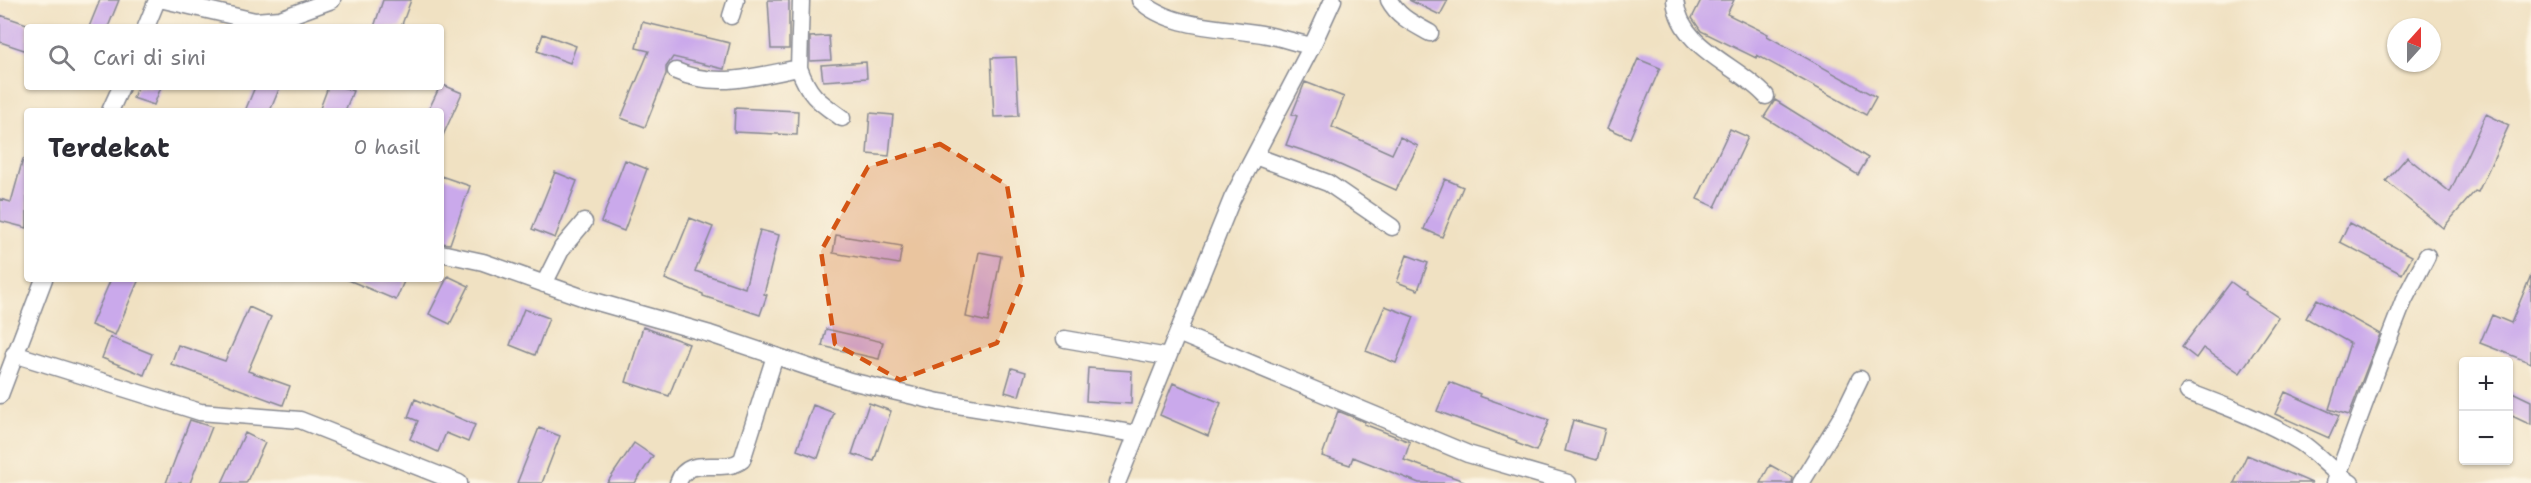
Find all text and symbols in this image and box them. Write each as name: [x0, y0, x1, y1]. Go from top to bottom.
north arrow: [2387, 18, 2441, 72]
search box: [24, 24, 444, 90]
icon: search: [45, 41, 78, 74]
text: Cari di sini: [93, 43, 206, 72]
text: Terdekat: [48, 130, 170, 165]
text: 0 hasil: [354, 134, 420, 160]
map controls: [2459, 357, 2513, 465]
button: +: [2459, 357, 2513, 411]
button: −: [2459, 411, 2513, 465]

